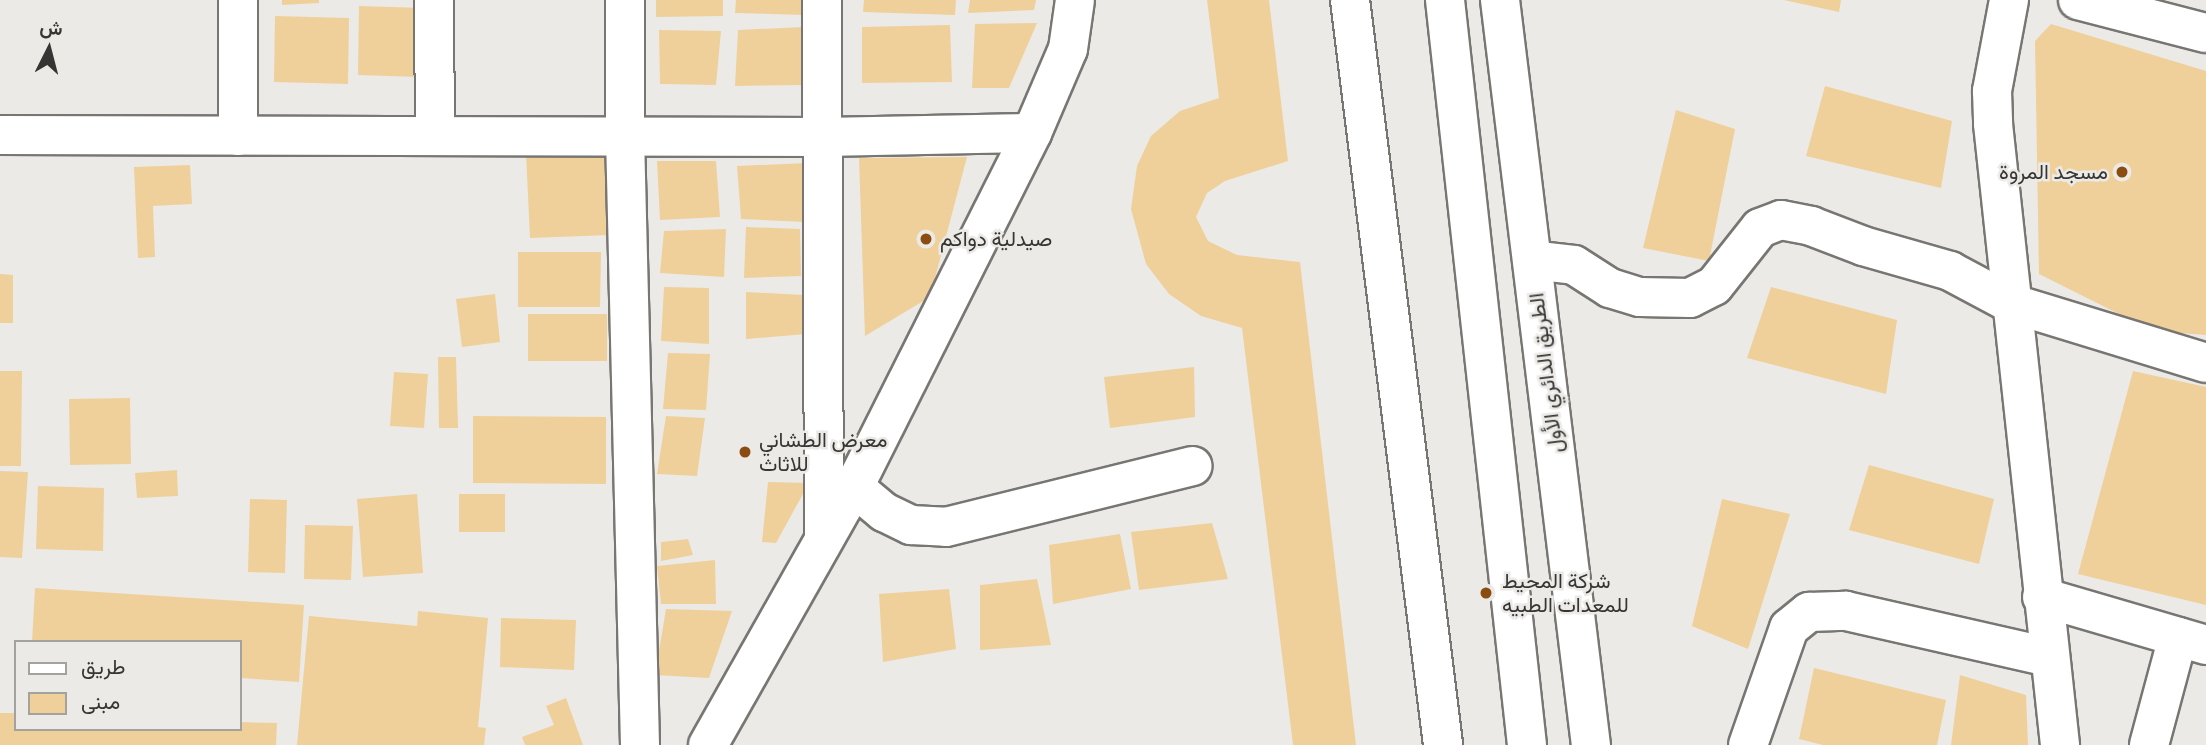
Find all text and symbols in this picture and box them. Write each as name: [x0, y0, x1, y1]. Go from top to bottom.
north arrow: [14, 14, 84, 84]
text: ش: [39, 15, 64, 41]
place label: مسجد المروة: [1999, 159, 2108, 185]
marker: مسجد المروة: [2114, 164, 2130, 180]
place label: صيدلية دواكم: [940, 226, 1052, 252]
marker: صيدلية دواكم: [918, 231, 934, 247]
street label: الطريق الدائري الأول: [1524, 292, 1568, 454]
place label: معرض الطشاني للاثاث: [759, 427, 887, 477]
marker: معرض الطشاني للاثاث: [737, 444, 753, 460]
place label: شركة المحيط للمعدات الطبيه: [1502, 568, 1629, 618]
marker: شركة المحيط للمعدات الطبيه: [1476, 583, 1496, 603]
legend: [14, 640, 242, 731]
text: طريق: [81, 654, 126, 680]
text: مبنى: [81, 689, 120, 715]

